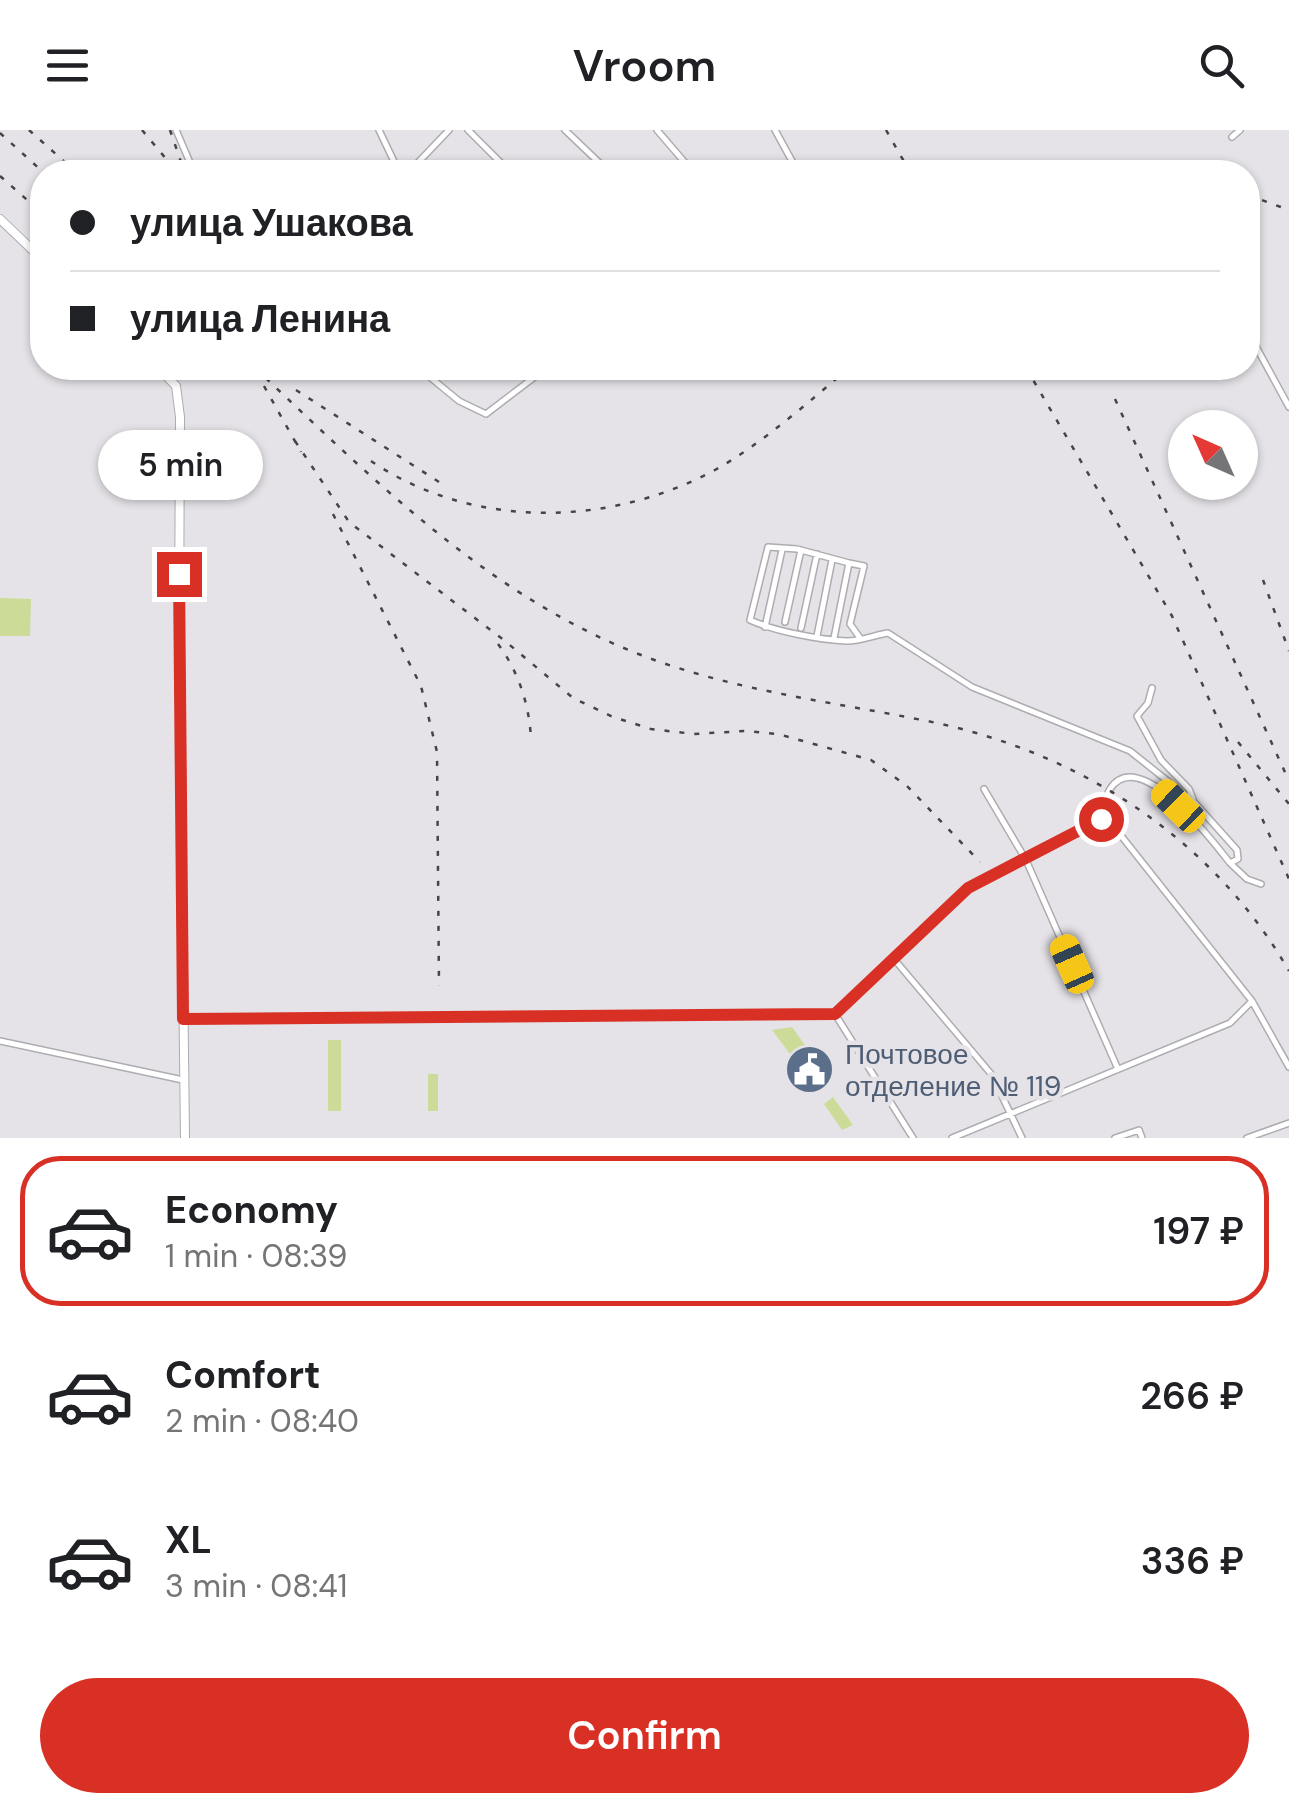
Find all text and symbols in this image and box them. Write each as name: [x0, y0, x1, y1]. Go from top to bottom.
text: Vroom: [573, 36, 716, 95]
icon: menu: [40, 38, 95, 93]
icon: search: [1194, 38, 1249, 93]
text: улица Ушакова: [130, 198, 413, 248]
text: улица Ленина: [130, 294, 390, 344]
north arrow: [1168, 410, 1258, 500]
map controls: [1168, 410, 1258, 500]
callout: 5 min: [96, 429, 262, 499]
text: 5 min: [138, 444, 223, 486]
route end: [157, 552, 202, 597]
car: [1146, 774, 1210, 838]
route start: [1079, 797, 1124, 842]
car: [1046, 930, 1098, 998]
place label: Почтовое отделение № 119: [845, 1036, 1061, 1105]
public building icon: Почтовое отделение № 119: [784, 1044, 836, 1096]
text: Economy: [165, 1185, 338, 1235]
icon: car: [45, 1186, 135, 1276]
text: 197 ₽: [1153, 1206, 1244, 1256]
text: 1 min · 08:39: [165, 1235, 347, 1277]
text: Comfort: [165, 1350, 321, 1400]
icon: car: [45, 1351, 135, 1441]
text: 266 ₽: [1140, 1371, 1244, 1421]
text: 2 min · 08:40: [165, 1400, 359, 1442]
text: XL: [165, 1515, 212, 1565]
icon: car: [45, 1516, 135, 1606]
text: 336 ₽: [1141, 1536, 1244, 1586]
text: 3 min · 08:41: [165, 1565, 348, 1607]
button: Confirm: [40, 1678, 1249, 1793]

